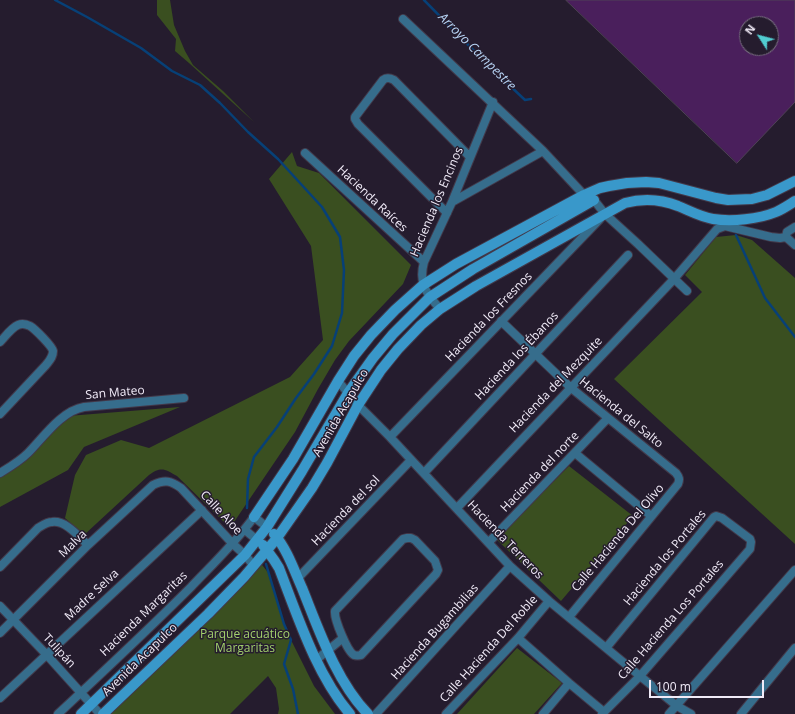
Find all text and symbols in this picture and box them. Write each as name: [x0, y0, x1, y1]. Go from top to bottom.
water label: Arroyo Campestre: [435, 10, 519, 94]
north arrow: [739, 16, 779, 56]
text: N: [741, 21, 758, 37]
street label: Hacienda los Encinos: [407, 145, 467, 259]
street label: Hacienda Raíces: [334, 163, 410, 235]
street label: Hacienda los Fresnos: [443, 269, 535, 365]
street label: Hacienda los Ébanos: [472, 309, 562, 403]
street label: Hacienda del Mezquite: [506, 334, 606, 436]
street label: Avenida Acapulco: [310, 367, 372, 459]
street label: Hacienda del Salto: [576, 375, 666, 451]
street label: San Mateo: [85, 383, 145, 403]
street label: Hacienda del norte: [498, 429, 582, 515]
street label: Hacienda del sol: [309, 473, 383, 549]
street label: Calle Hacienda Del Olivo: [569, 481, 667, 595]
street label: Calle Aloe: [197, 488, 245, 538]
street label: Hacienda Terreros: [464, 498, 546, 582]
street label: Hacienda los Portales: [621, 507, 709, 609]
street label: Malva: [56, 527, 90, 561]
street label: Calle Hacienda Los Portales: [615, 557, 727, 683]
street label: Madre Selva: [62, 566, 122, 624]
street label: Hacienda Margaritas: [97, 569, 191, 659]
street label: Hacienda Bugambilias: [388, 581, 482, 683]
street label: Calle Hacienda Del Roble: [437, 593, 541, 705]
street label: Avenida Acapulco: [100, 621, 180, 699]
park label: Parque acuático Margaritas: [200, 628, 290, 656]
street label: Tulipán: [40, 631, 78, 671]
scale bar: [651, 672, 766, 698]
text: 100 m: [656, 678, 691, 695]

